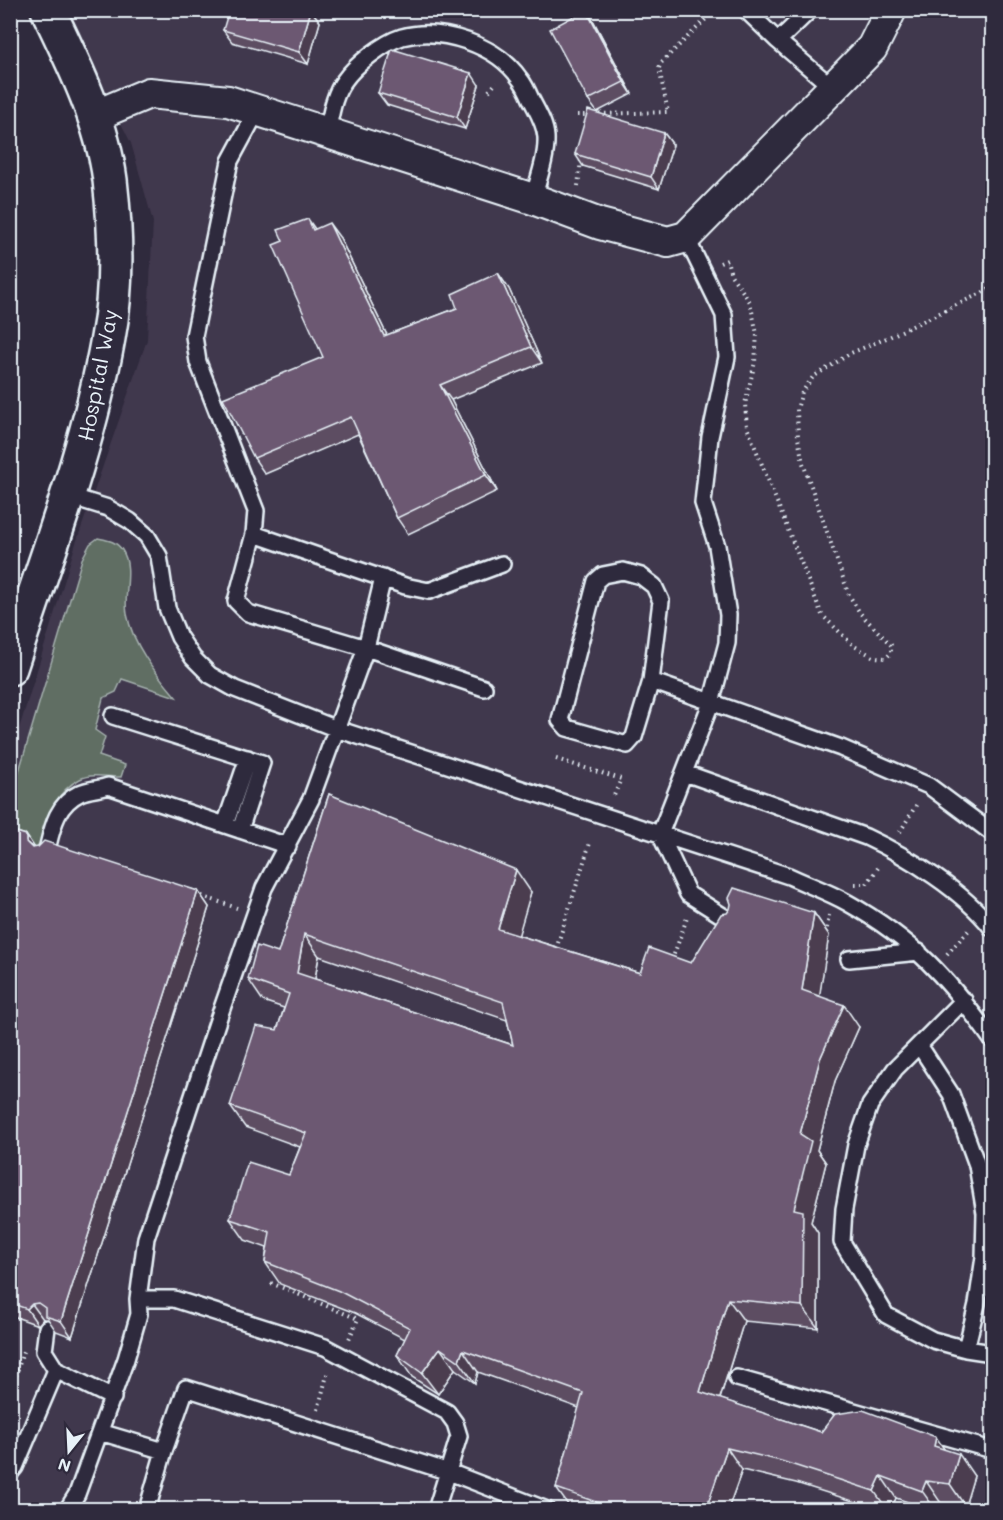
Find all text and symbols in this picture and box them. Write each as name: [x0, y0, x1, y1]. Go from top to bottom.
street label: Hospital Way: [71, 307, 123, 443]
north arrow: [39, 1421, 99, 1481]
text: N: [55, 1454, 73, 1478]

